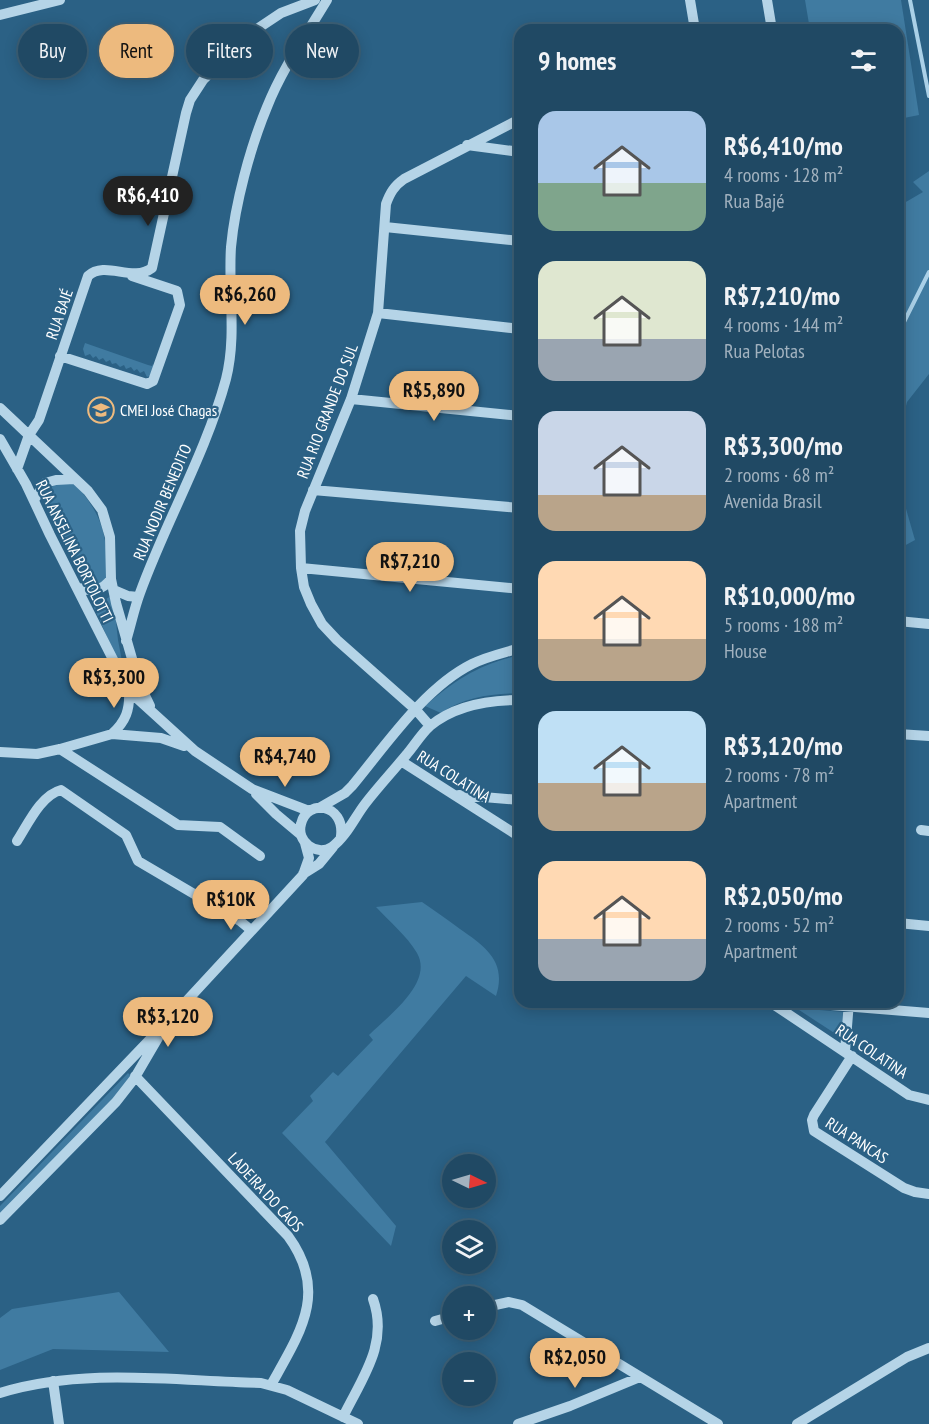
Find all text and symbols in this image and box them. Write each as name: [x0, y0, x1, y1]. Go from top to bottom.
chip: Buy: [18, 24, 87, 78]
chip: Rent: [99, 24, 174, 78]
chip: Filters: [186, 24, 273, 78]
chip: New: [285, 24, 359, 78]
text: 9 homes: [538, 44, 616, 77]
icon: filters: [847, 44, 880, 77]
text: R$6,410/mo: [724, 129, 843, 162]
icon: home: [586, 135, 658, 207]
text: 4 rooms · 128 m²: [724, 162, 843, 188]
pin: R$6,410: [93, 176, 203, 227]
text: R$6,410: [117, 182, 179, 208]
text: Rua Bajé: [724, 188, 785, 214]
pin: R$6,260: [190, 275, 300, 326]
text: R$7,210/mo: [724, 279, 840, 312]
text: R$6,260: [214, 281, 276, 307]
icon: home: [586, 285, 658, 357]
street label: RUA BAJÉ: [41, 286, 77, 342]
text: 4 rooms · 144 m²: [724, 312, 843, 338]
text: Rua Pelotas: [724, 338, 805, 364]
street label: RUA RIO GRANDE DO SUL: [292, 341, 362, 481]
pin: R$5,890: [379, 371, 489, 422]
text: R$5,890: [403, 377, 465, 403]
school or university icon: CMEI José Chagas: [86, 395, 116, 425]
place label: CMEI José Chagas: [120, 400, 217, 420]
text: R$3,300/mo: [724, 429, 843, 462]
icon: home: [586, 435, 658, 507]
street label: RUA NODIR BENEDITO: [128, 441, 196, 563]
text: 2 rooms · 68 m²: [724, 462, 834, 488]
street label: RUA ANSELINA BORTOLOTTI: [32, 476, 118, 626]
text: Avenida Brasil: [724, 488, 822, 514]
pin: R$7,210: [355, 542, 465, 593]
text: R$7,210: [380, 548, 440, 574]
text: R$10,000/mo: [724, 579, 855, 612]
icon: home: [586, 585, 658, 657]
text: 5 rooms · 188 m²: [724, 612, 843, 638]
text: House: [724, 638, 767, 664]
pin: R$3,300: [59, 658, 169, 709]
text: R$3,300: [83, 664, 145, 690]
text: R$3,120/mo: [724, 729, 843, 762]
icon: home: [586, 735, 658, 807]
pin: R$4,740: [230, 737, 340, 788]
text: R$4,740: [254, 743, 316, 769]
street label: RUA COLATINA: [414, 746, 495, 807]
text: 2 rooms · 78 m²: [724, 762, 834, 788]
text: Apartment: [724, 788, 797, 814]
text: R$2,050/mo: [724, 879, 843, 912]
pin: R$10K: [189, 880, 273, 931]
icon: home: [586, 885, 658, 957]
text: R$10K: [206, 886, 256, 912]
text: 2 rooms · 52 m²: [724, 912, 834, 938]
text: Apartment: [724, 938, 797, 964]
pin: R$3,120: [113, 997, 223, 1048]
text: R$3,120: [137, 1003, 199, 1029]
street label: RUA COLATINA: [832, 1020, 912, 1083]
street label: RUA PANCAS: [822, 1112, 892, 1168]
street label: LADEIRA DO CAOS: [224, 1148, 308, 1236]
north arrow: [442, 1154, 496, 1208]
map controls: [442, 1154, 496, 1406]
button: layers: [442, 1220, 496, 1274]
button: +: [442, 1286, 496, 1340]
pin: R$2,050: [520, 1338, 630, 1389]
text: R$2,050: [544, 1344, 606, 1370]
button: −: [442, 1352, 496, 1406]

